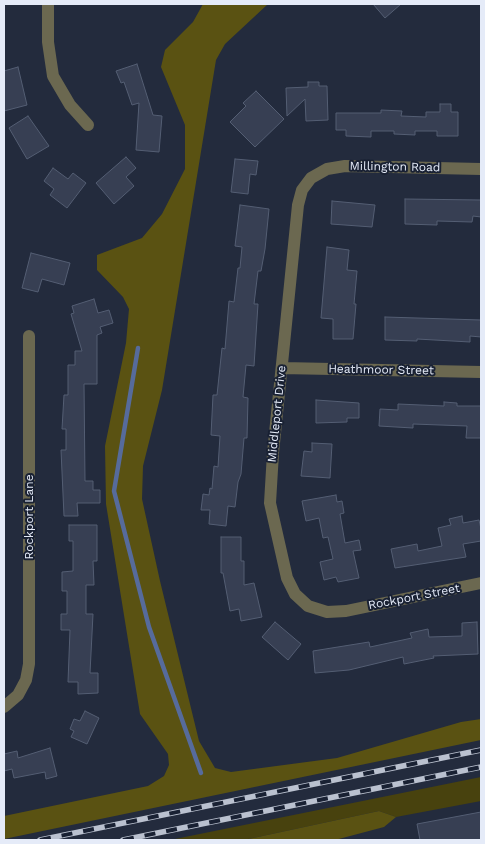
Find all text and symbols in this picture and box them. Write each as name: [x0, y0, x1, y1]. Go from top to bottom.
street label: Millington Road: [349, 159, 441, 175]
street label: Heathmoor Street: [328, 362, 434, 378]
street label: Middleport Drive: [265, 365, 289, 463]
street label: Rockport Lane: [22, 474, 36, 560]
street label: Rockport Street: [367, 581, 461, 613]

